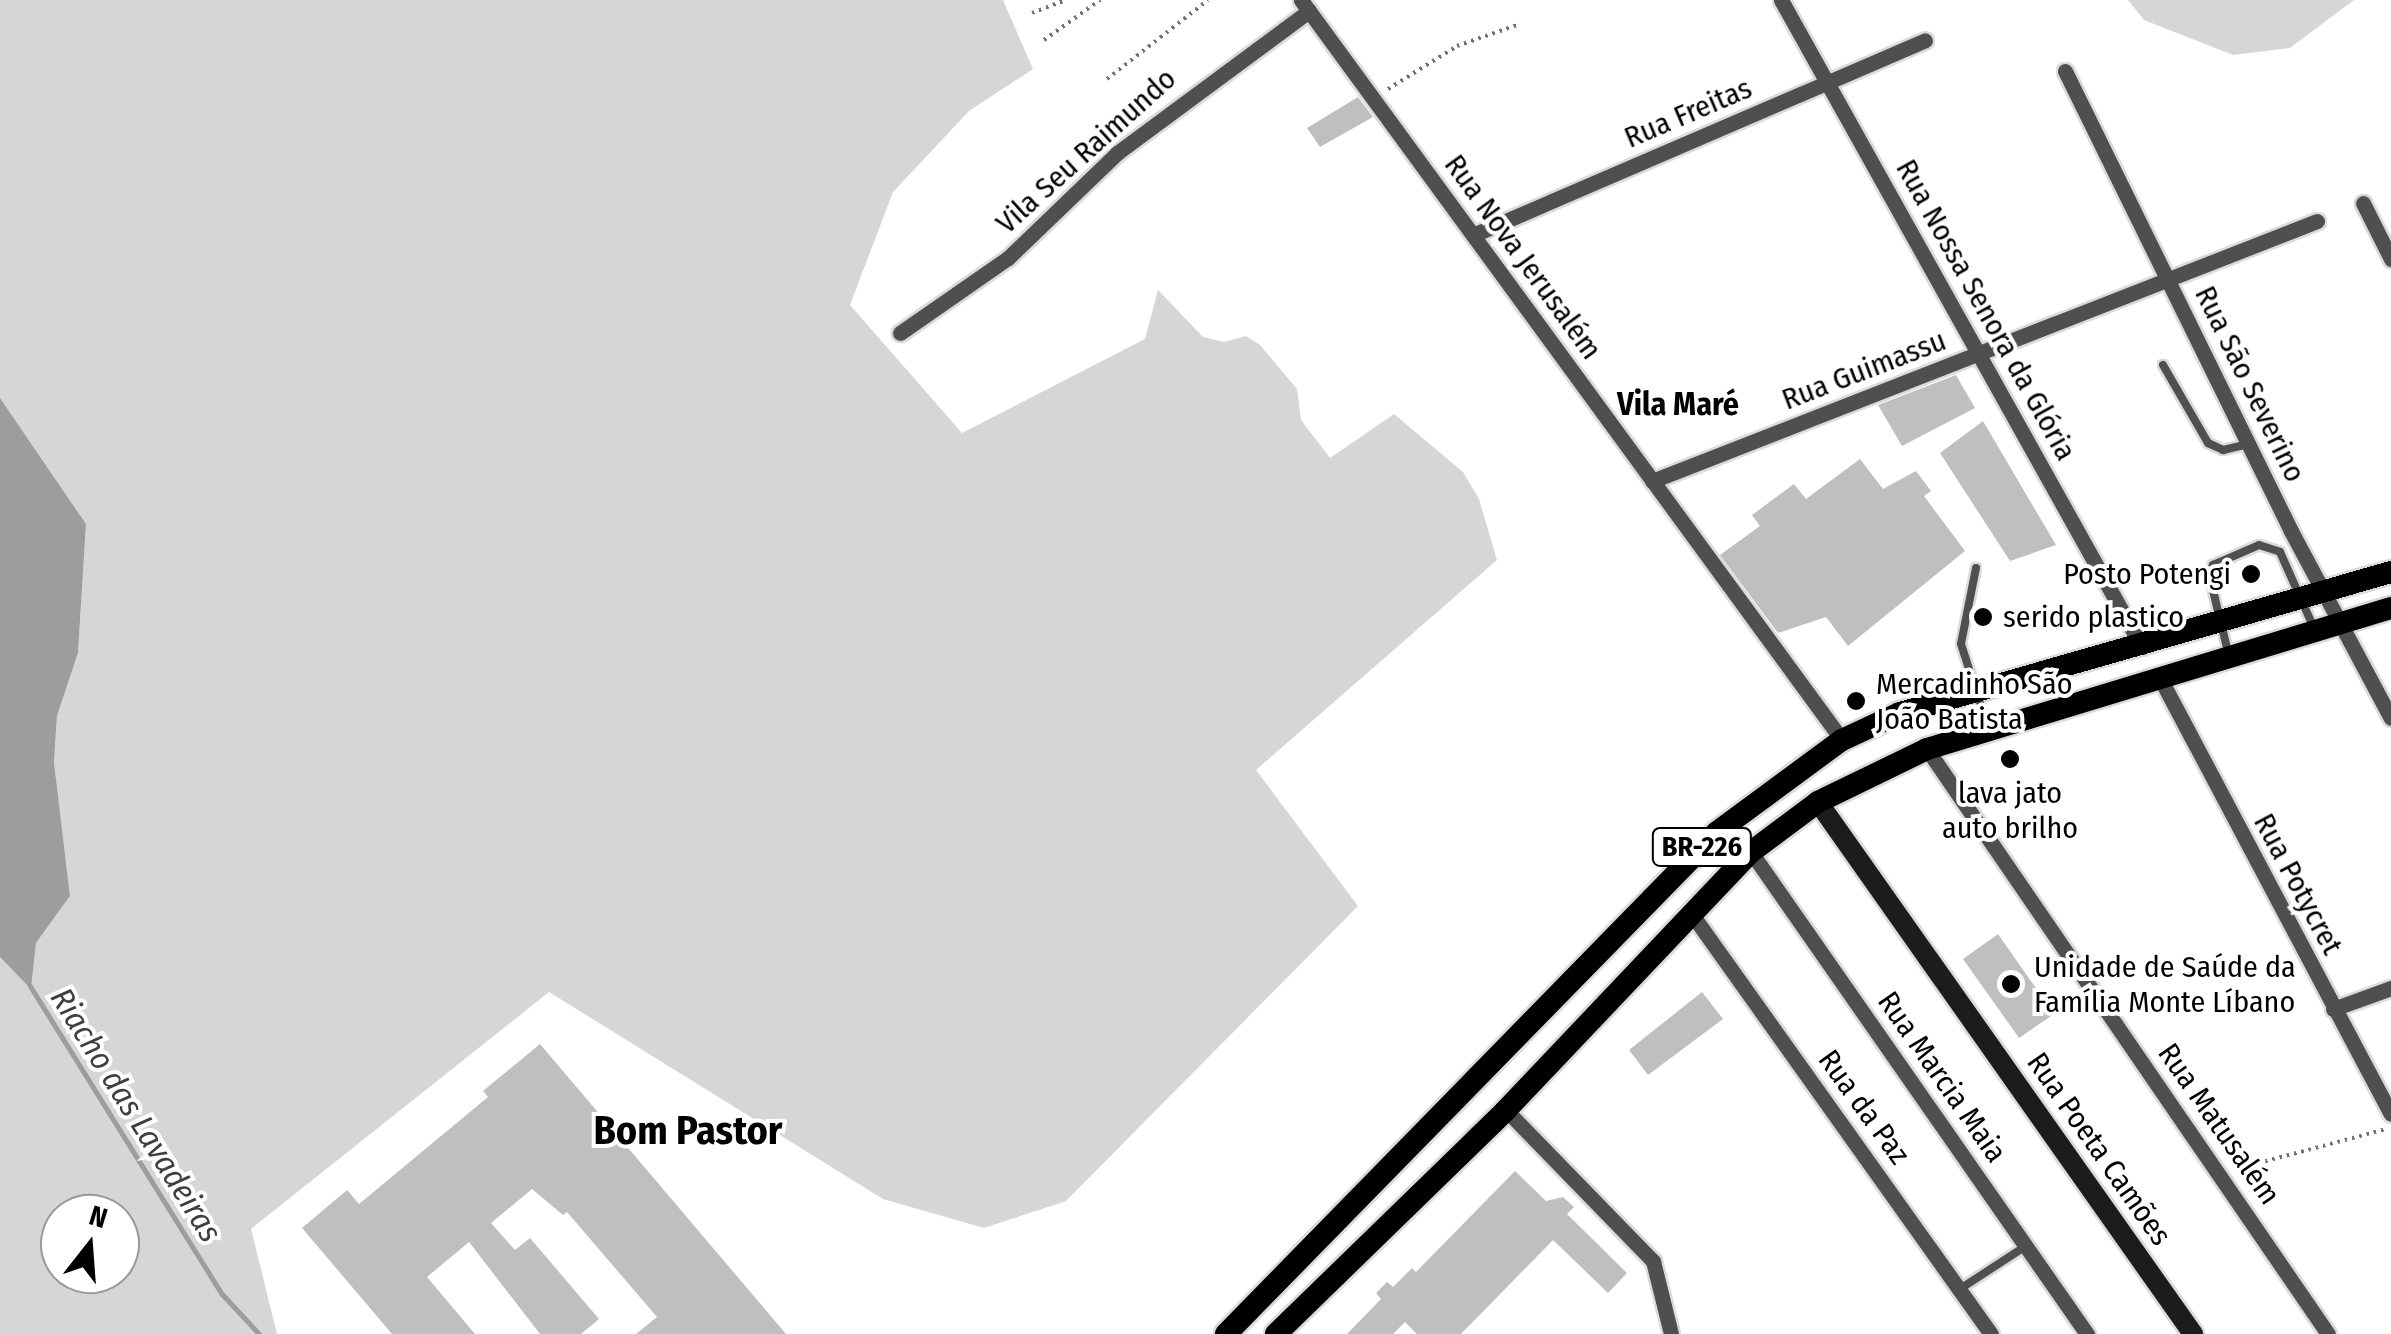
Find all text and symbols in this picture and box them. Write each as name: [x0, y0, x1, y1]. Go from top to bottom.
street label: Vila Seu Raimundo: [989, 61, 1183, 241]
street label: Rua Freitas: [1619, 70, 1757, 156]
street label: Rua Nova Jerusalém: [1437, 148, 1609, 366]
street label: Rua Nossa Senora da Glória: [1888, 153, 2084, 467]
street label: Rua São Severino: [2187, 280, 2313, 488]
street label: Rua Guimassu: [1777, 322, 1951, 418]
district label: Vila Maré: [1617, 385, 1739, 423]
place label: Posto Potengi: [2063, 556, 2231, 592]
marker: Posto Potengi: [2240, 563, 2262, 585]
place label: serido plastico: [2003, 599, 2184, 635]
marker: serido plastico: [1972, 606, 1994, 628]
place label: Mercadinho São João Batista: [1876, 666, 2072, 736]
marker: Mercadinho São João Batista: [1845, 690, 1867, 712]
marker: lava jato auto brilho: [1999, 748, 2021, 770]
place label: lava jato auto brilho: [1942, 775, 2078, 846]
street label: Rua Potycret: [2246, 807, 2350, 961]
road number: BR-226: [1650, 824, 1754, 870]
place label: Unidade de Saúde da Família Monte Líbano: [2034, 949, 2296, 1020]
marker: Unidade de Saúde da Família Monte Líbano: [1998, 971, 2024, 997]
water label: Riacho das Lavadeiras: [42, 981, 230, 1249]
street label: Rua Marcia Maia: [1870, 985, 2014, 1169]
street label: Rua Matusalém: [2150, 1037, 2288, 1211]
street label: Rua da Paz: [1811, 1043, 1917, 1171]
street label: Rua Poeta Camões: [2019, 1046, 2179, 1252]
district label: Bom Pastor: [594, 1107, 782, 1155]
north arrow: [40, 1194, 140, 1294]
text: N: [85, 1199, 111, 1235]

